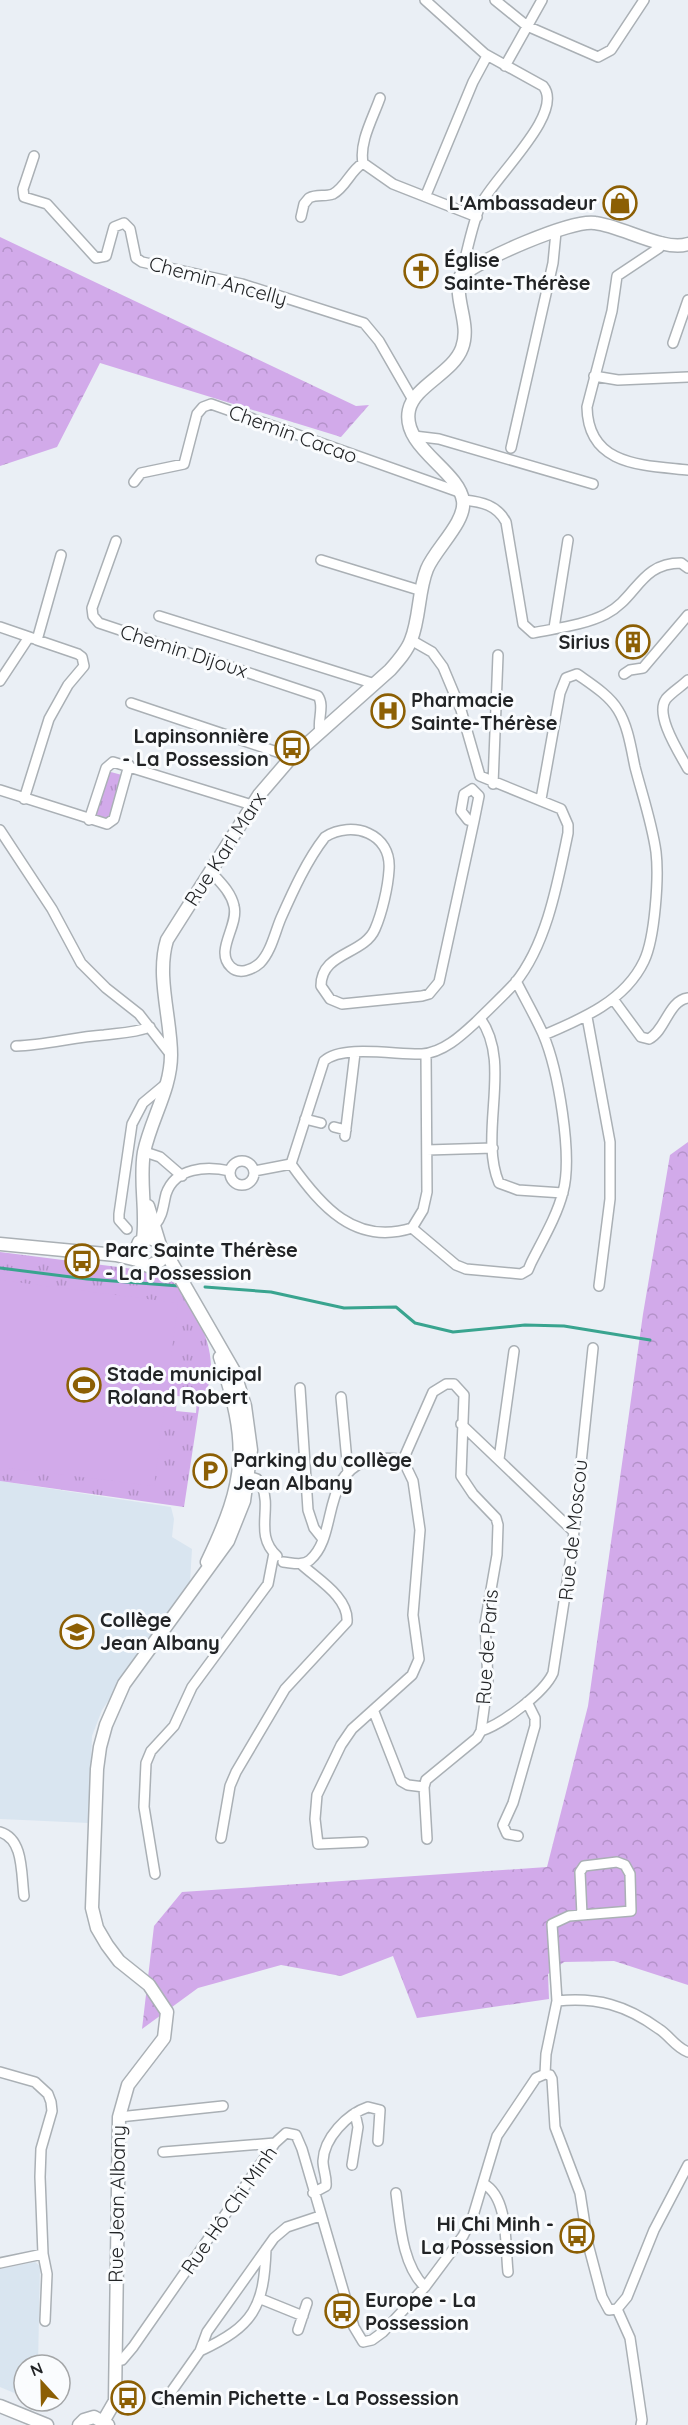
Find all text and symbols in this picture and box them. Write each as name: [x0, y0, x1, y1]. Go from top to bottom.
shop icon: L'Ambassadeur: [602, 185, 638, 221]
place label: L'Ambassadeur: [448, 190, 597, 215]
place label: Église Sainte-Thérèse: [444, 247, 590, 295]
street label: Chemin Ancelly: [146, 250, 290, 311]
church icon: Église Sainte-Thérèse: [403, 253, 439, 289]
street label: Chemin Cacao: [225, 399, 361, 468]
street label: Chemin Dijoux: [117, 618, 251, 683]
building icon: Sirius: [615, 624, 651, 660]
place label: Sirius: [559, 629, 610, 654]
place label: Pharmacie Sainte-Thérèse: [411, 687, 557, 735]
hospital icon: Pharmacie Sainte-Thérèse: [370, 693, 406, 729]
place label: Lapinsonnière - La Possession: [122, 723, 269, 771]
bus stop icon: Lapinsonnière - La Possession: [274, 730, 310, 766]
street label: Rue Karl Marx: [178, 787, 271, 910]
place label: Parc Sainte Thérèse - La Possession: [105, 1237, 298, 1285]
bus stop icon: Parc Sainte Thérèse - La Possession: [64, 1243, 100, 1279]
place label: Stade municipal Roland Robert: [107, 1361, 262, 1409]
sports icon: Stade municipal Roland Robert: [66, 1367, 102, 1403]
place label: Parking du collège Jean Albany: [233, 1447, 412, 1495]
parking icon: Parking du collège Jean Albany: [192, 1453, 228, 1489]
street label: Rue de Moscou: [553, 1458, 592, 1602]
street label: Rue de Paris: [470, 1588, 503, 1705]
place label: Collège Jean Albany: [100, 1607, 220, 1655]
school or university icon: Collège Jean Albany: [59, 1614, 95, 1650]
street label: Rue Jean Albany: [103, 2125, 130, 2283]
street label: Rue Hô Chi Minh: [175, 2141, 282, 2279]
place label: Hi Chi Minh - La Possession: [421, 2211, 554, 2259]
bus stop icon: Hi Chi Minh - La Possession: [559, 2218, 595, 2254]
place label: Europe - La Possession: [365, 2287, 476, 2335]
bus stop icon: Europe - La Possession: [324, 2293, 360, 2329]
north arrow: [12, 2353, 72, 2413]
text: N: [27, 2358, 46, 2381]
bus stop icon: Chemin Pichette - La Possession: [110, 2380, 146, 2416]
place label: Chemin Pichette - La Possession: [151, 2385, 459, 2410]

